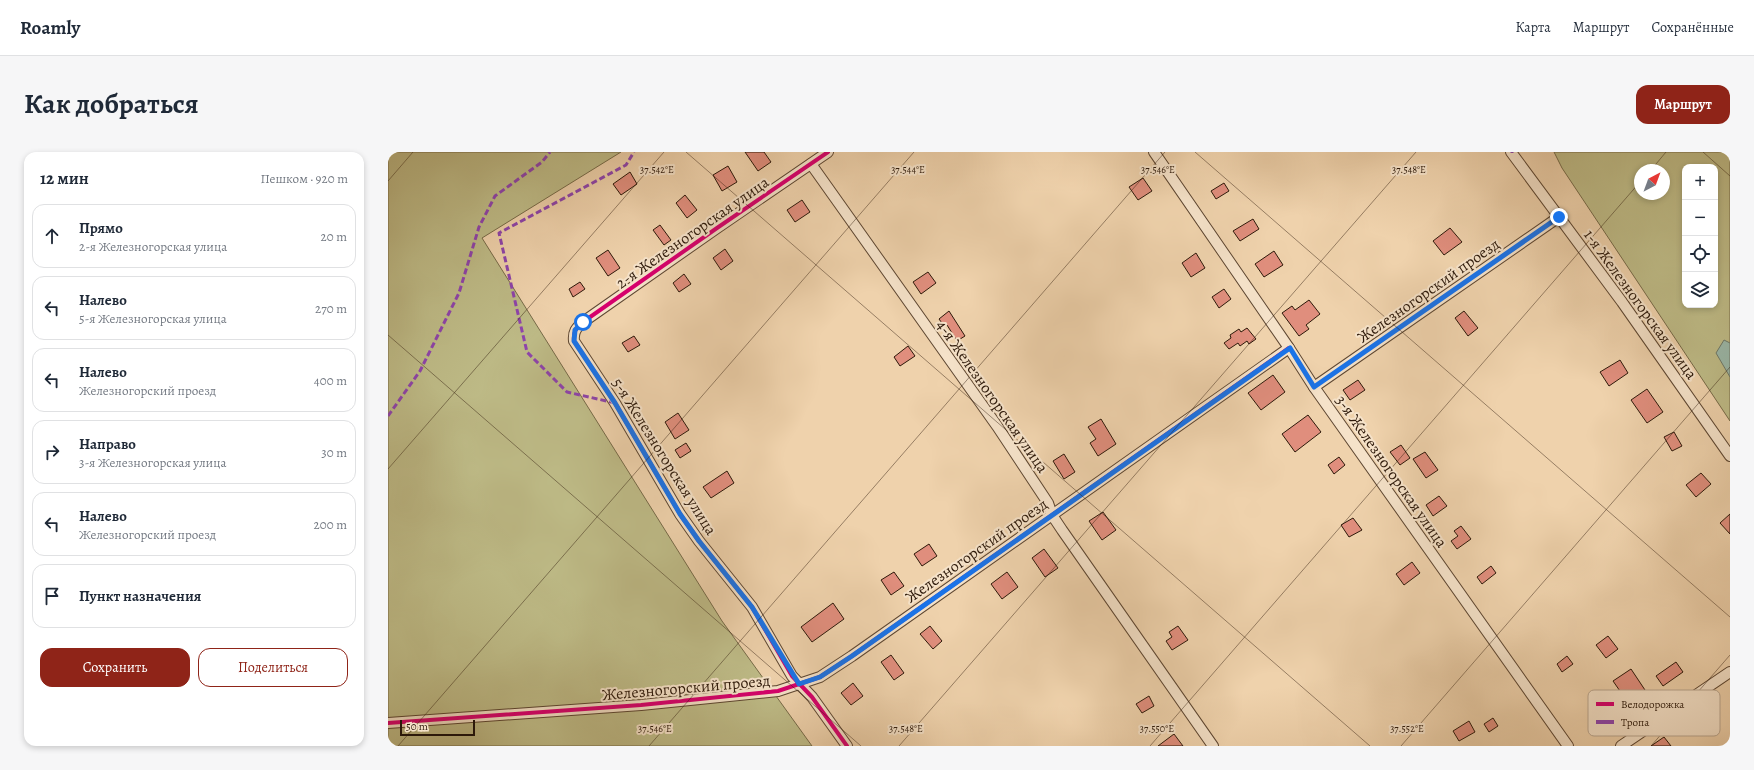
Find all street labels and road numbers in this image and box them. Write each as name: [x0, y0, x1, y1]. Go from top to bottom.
street label: 2-я Железногорская улица: [612, 171, 774, 294]
street label: 1-я Железногорская улица: [1578, 225, 1702, 384]
street label: Железногорский проезд: [1353, 233, 1504, 348]
street label: 4-я Железногорская улица: [931, 316, 1054, 478]
street label: 5-я Железногорская улица: [607, 374, 722, 540]
street label: 3-я Железногорская улица: [1330, 391, 1453, 553]
street label: Железногорский проезд: [901, 493, 1052, 608]
street label: Железногорский проезд: [601, 670, 771, 706]

